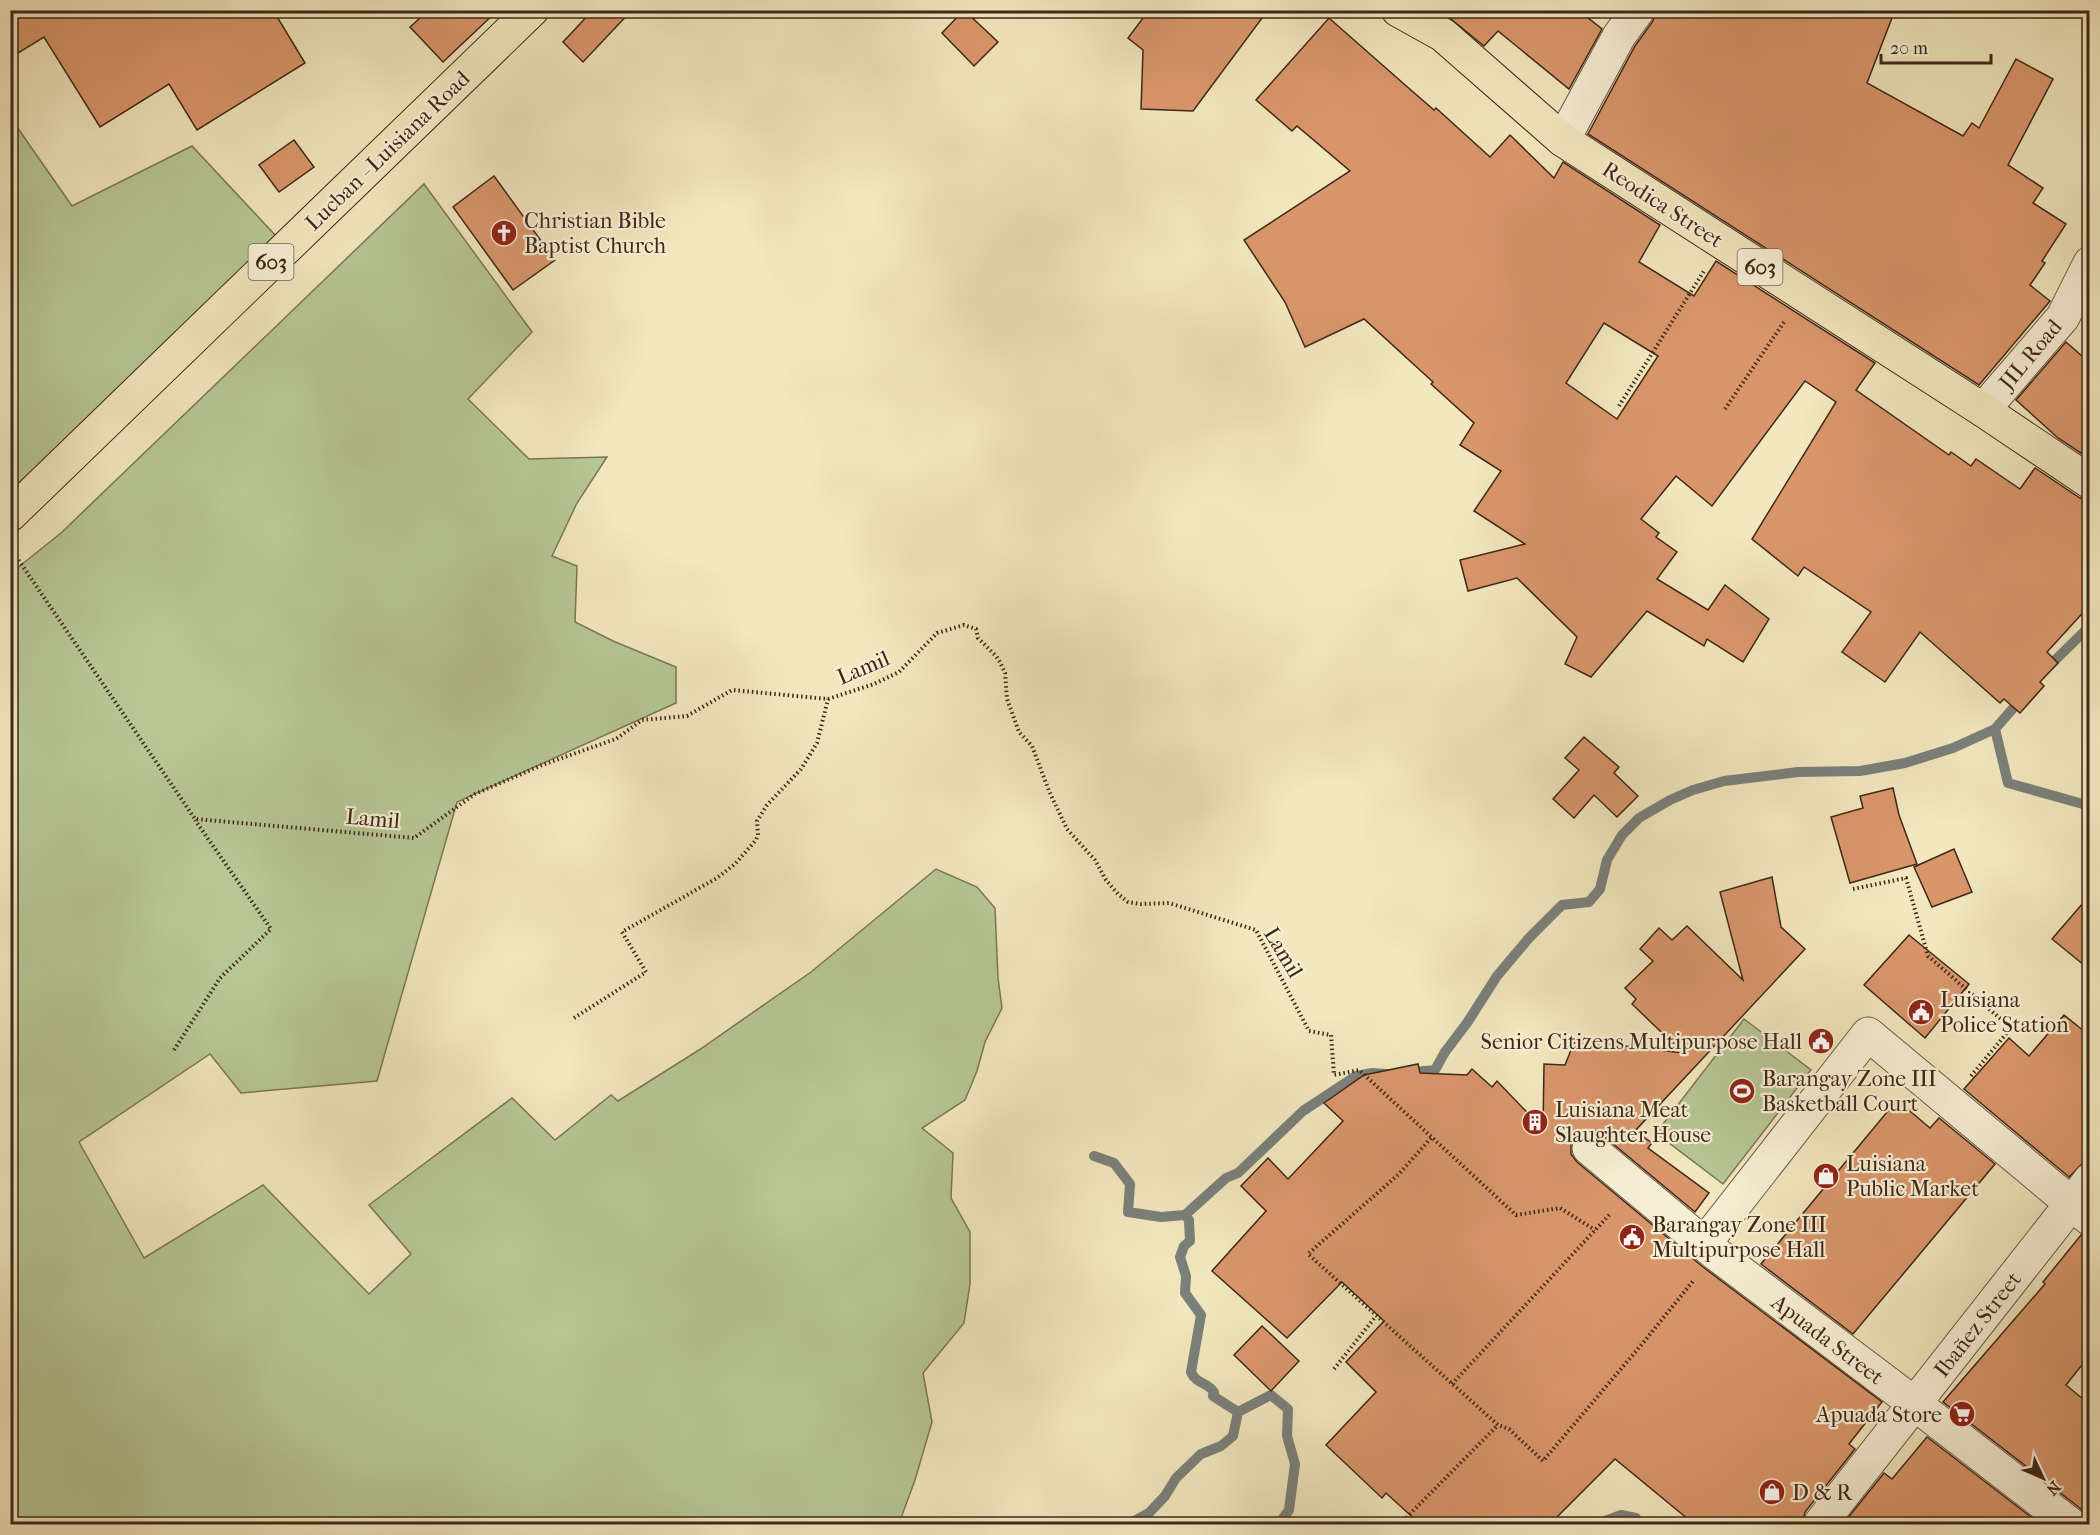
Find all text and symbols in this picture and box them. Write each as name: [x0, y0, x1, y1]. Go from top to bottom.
scale bar: [1881, 27, 1990, 65]
text: 20 m: [1890, 38, 1928, 59]
street label: Lucban - Luisiana Road: [300, 65, 476, 236]
street label: Reodica Street: [1597, 156, 1728, 254]
place label: Christian Bible Baptist Church: [524, 208, 667, 259]
church icon: Christian Bible Baptist Church: [489, 218, 519, 248]
road number: 603: [248, 244, 294, 280]
road number: 603: [1738, 249, 1782, 285]
street label: JIL Road: [1993, 313, 2068, 397]
street label: Lamil: [833, 645, 894, 691]
street label: Lamil: [345, 804, 401, 834]
street label: Lamil: [1258, 923, 1308, 983]
place label: Luisiana Police Station: [1940, 987, 2069, 1038]
public building icon: Luisiana Police Station: [1906, 997, 1936, 1027]
public building icon: Senior Citizens Multipurpose Hall: [1806, 1026, 1836, 1056]
place label: Senior Citizens Multipurpose Hall: [1481, 1029, 1802, 1055]
place label: Barangay Zone III Basketball Court: [1762, 1066, 1937, 1117]
sports icon: Barangay Zone III Basketball Court: [1727, 1076, 1757, 1106]
place label: Luisiana Meat Slaughter House: [1555, 1097, 1711, 1148]
building icon: Luisiana Meat Slaughter House: [1520, 1107, 1550, 1137]
place label: Luisiana Public Market: [1846, 1151, 1979, 1202]
shop icon: Luisiana Public Market: [1811, 1161, 1841, 1191]
place label: Barangay Zone III Multipurpose Hall: [1652, 1212, 1827, 1263]
public building icon: Barangay Zone III Multipurpose Hall: [1617, 1222, 1647, 1252]
street label: Ibañez Street: [1929, 1267, 2027, 1382]
street label: Apuada Street: [1765, 1289, 1889, 1390]
supermarket icon: Apuada Store: [1947, 1399, 1977, 1429]
place label: Apuada Store: [1815, 1402, 1942, 1428]
north arrow: [2013, 1448, 2073, 1508]
shop icon: D & R: [1757, 1477, 1787, 1507]
text: N: [2042, 1477, 2064, 1500]
place label: D & R: [1792, 1480, 1853, 1506]

